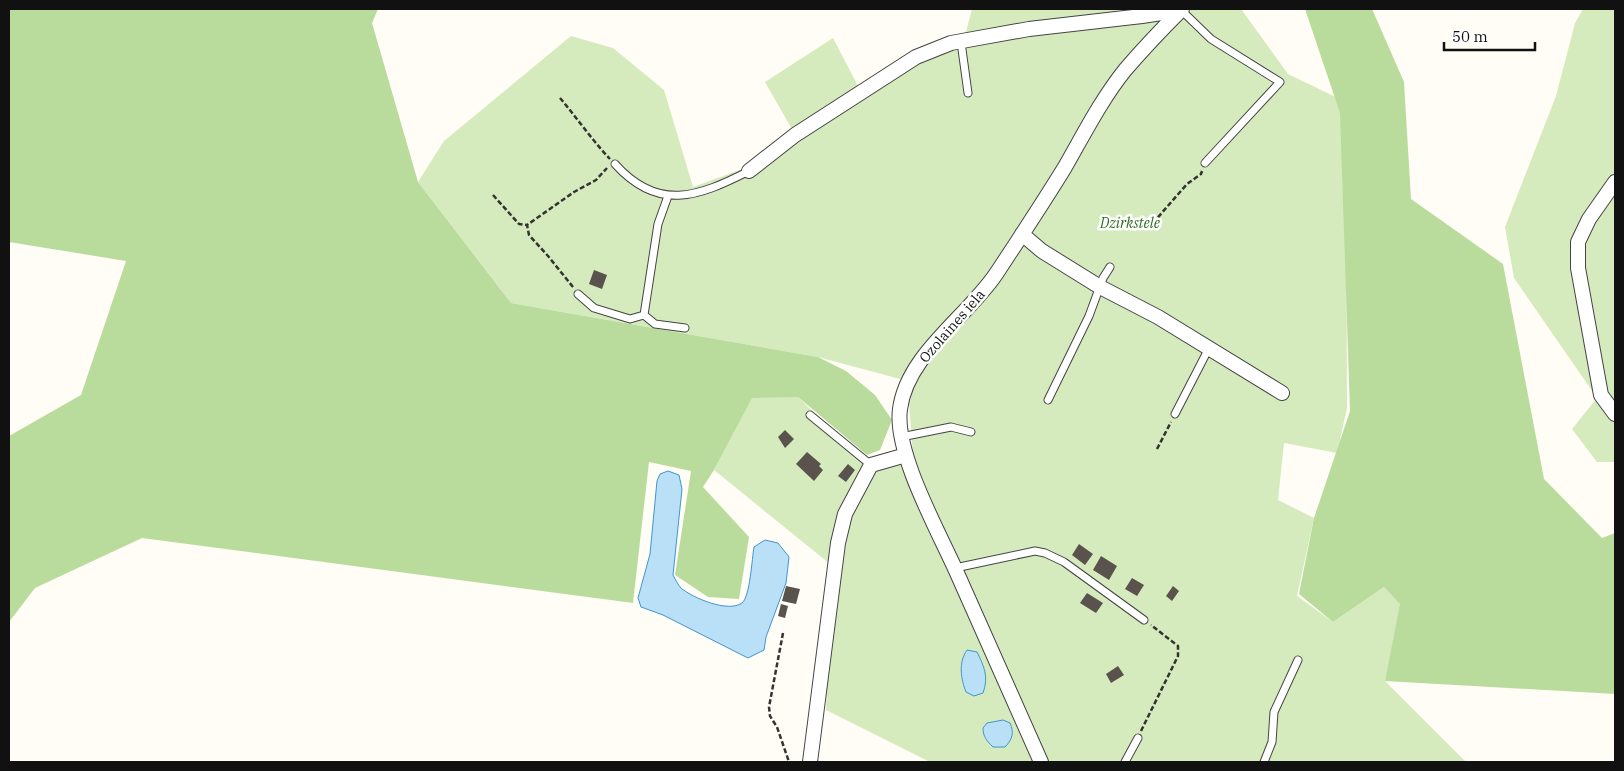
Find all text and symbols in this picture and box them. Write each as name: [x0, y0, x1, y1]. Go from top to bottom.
scale bar: [1444, 20, 1535, 52]
text: 50 m: [1452, 27, 1488, 46]
park label: Dzirkstele: [1099, 214, 1161, 232]
street label: Ozolaines iela: [915, 285, 989, 366]

